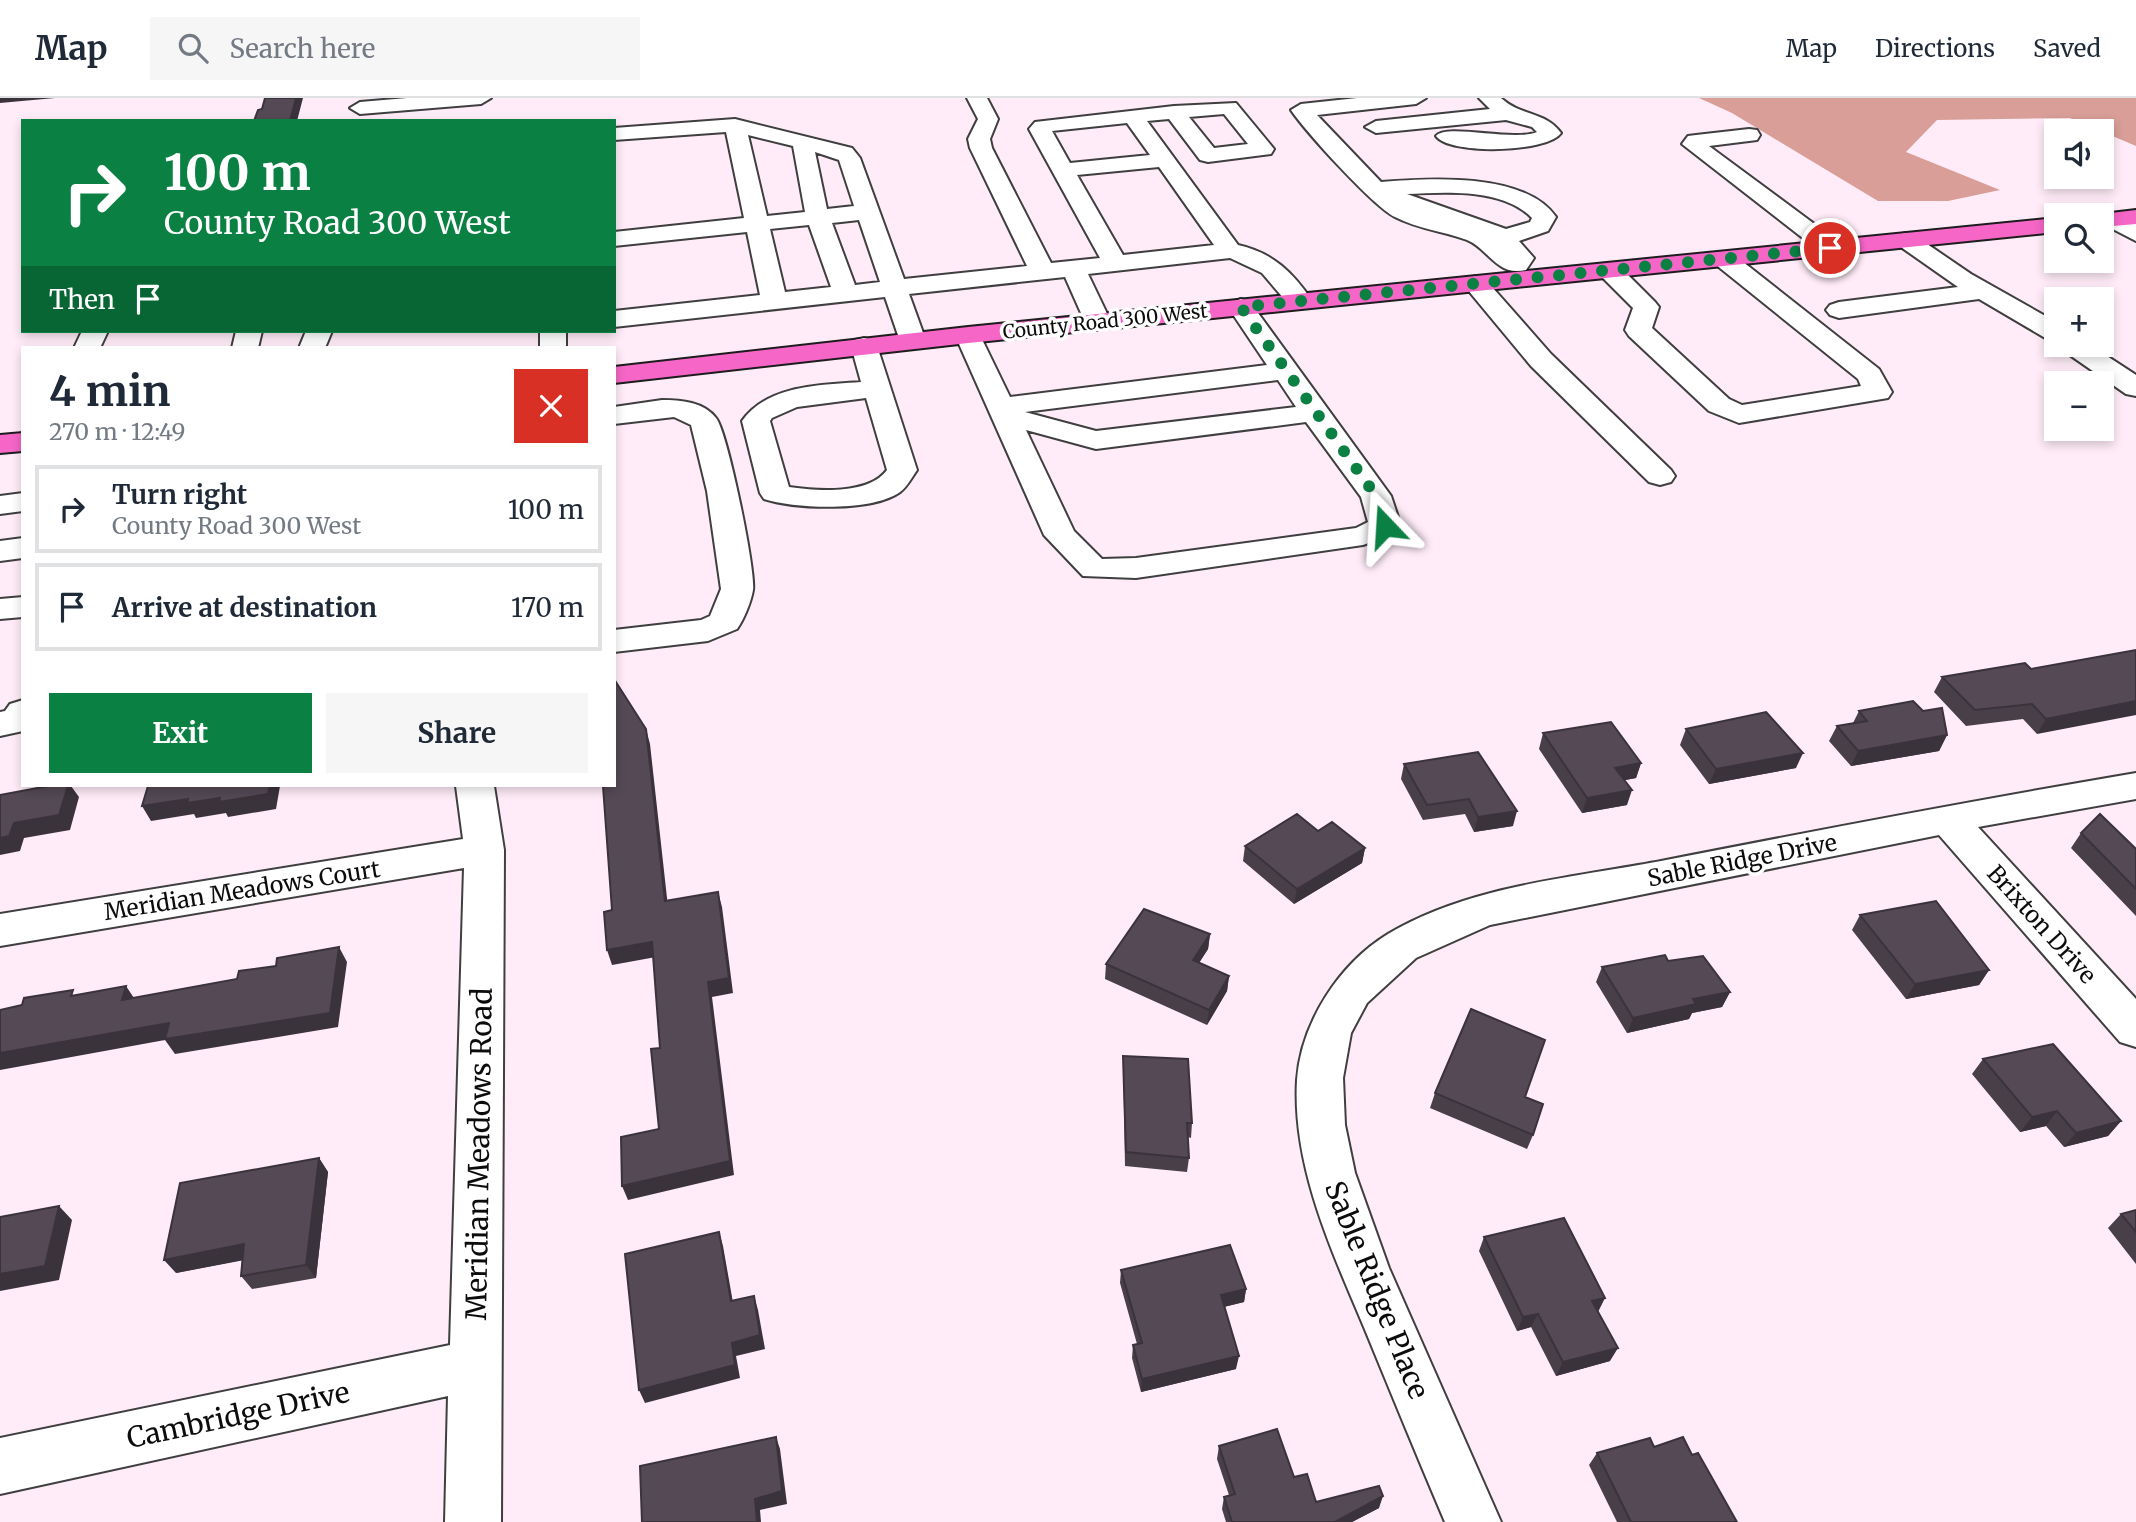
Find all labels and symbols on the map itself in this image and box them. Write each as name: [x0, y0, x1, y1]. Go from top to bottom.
pin: [1800, 218, 1860, 278]
street label: County Road 300 West: [1001, 298, 1209, 344]
position arrow: [1348, 489, 1422, 563]
street label: Sable Ridge Drive: [1645, 827, 1839, 893]
street label: Meridian Meadows Court: [102, 854, 382, 926]
street label: Brixton Drive: [1981, 859, 2103, 989]
street label: Meridian Meadows Road: [458, 987, 500, 1321]
street label: Sable Ridge Place: [1317, 1176, 1437, 1404]
street label: Cambridge Drive: [123, 1374, 353, 1456]

